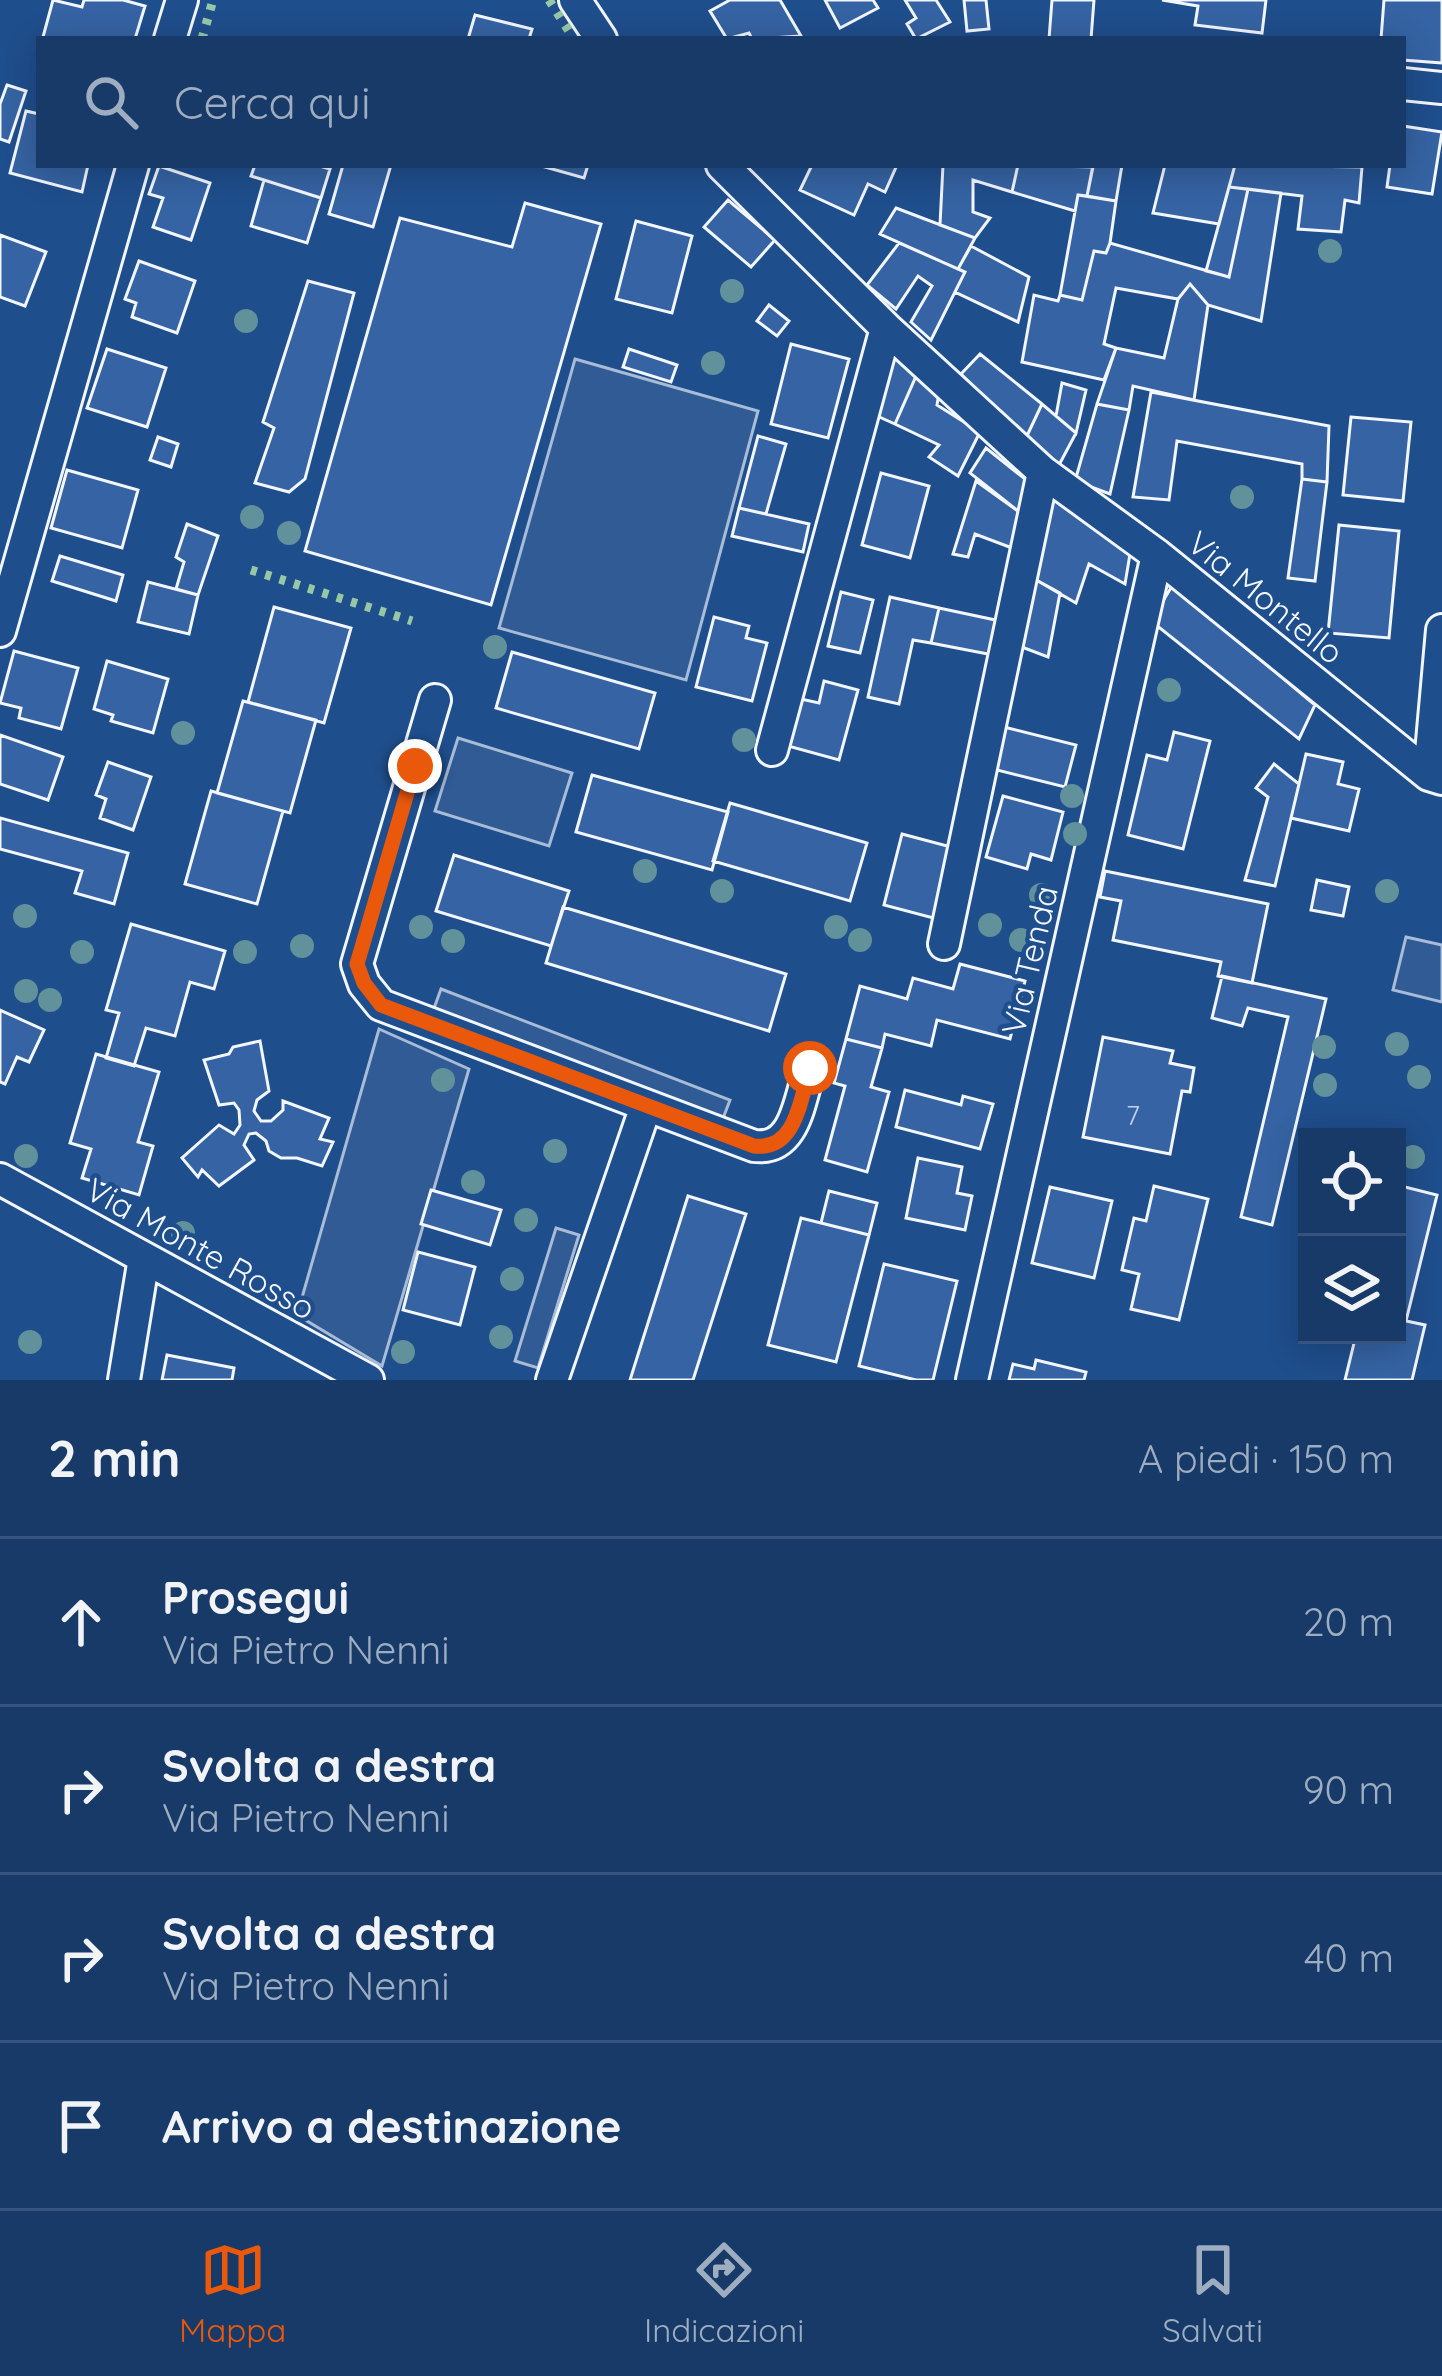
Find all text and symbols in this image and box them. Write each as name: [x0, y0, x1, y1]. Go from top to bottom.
search box: [36, 36, 1406, 168]
icon: search: [78, 69, 144, 135]
text: Cerca qui: [174, 74, 371, 130]
street label: Via Montello: [1180, 522, 1352, 672]
route end: [388, 739, 442, 793]
street label: Via Tenda: [992, 881, 1066, 1039]
route start: [783, 1041, 837, 1095]
house number: 7: [1126, 1098, 1140, 1132]
map controls: [1298, 1128, 1406, 1344]
button: locate: [1298, 1128, 1406, 1236]
street label: Via Monte Rosso: [79, 1168, 323, 1328]
button: layers: [1298, 1236, 1406, 1344]
text: 2 min: [48, 1426, 181, 1490]
text: A piedi · 150 m: [1138, 1434, 1394, 1483]
text: Prosegui: [162, 1569, 349, 1625]
icon: ahead: [48, 1589, 114, 1655]
text: 20 m: [1303, 1597, 1394, 1646]
text: Via Pietro Nenni: [162, 1625, 450, 1674]
text: Svolta a destra: [162, 1737, 496, 1793]
icon: right: [48, 1757, 114, 1823]
text: 90 m: [1303, 1765, 1394, 1814]
text: Via Pietro Nenni: [162, 1793, 450, 1842]
text: Svolta a destra: [162, 1905, 496, 1961]
icon: right: [48, 1925, 114, 1991]
text: 40 m: [1304, 1933, 1394, 1982]
text: Via Pietro Nenni: [162, 1961, 450, 2010]
icon: arrive: [48, 2093, 114, 2159]
text: Arrivo a destinazione: [162, 2098, 622, 2154]
tab: Mappa: [179, 2237, 286, 2350]
tab: Indicazioni: [644, 2237, 804, 2350]
tab: Salvati: [1162, 2237, 1263, 2350]

